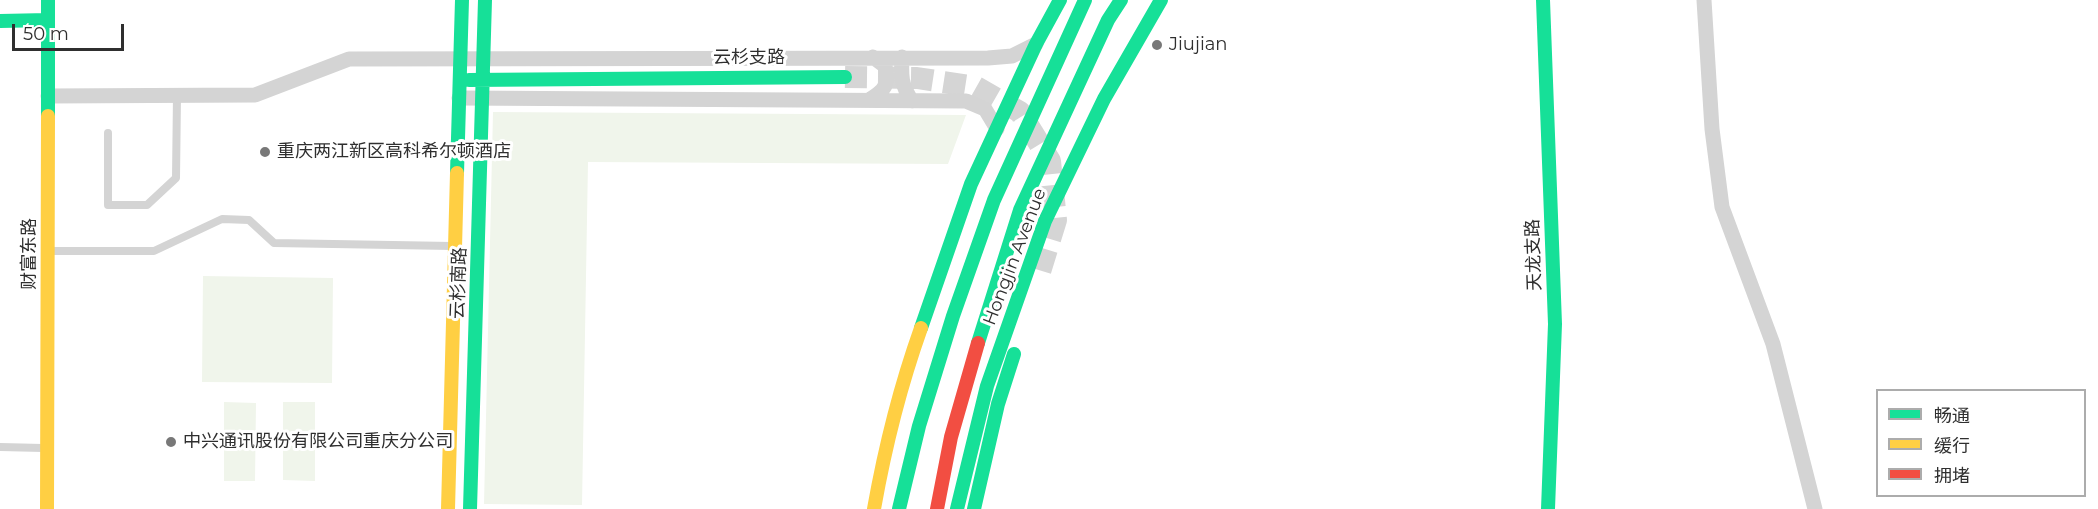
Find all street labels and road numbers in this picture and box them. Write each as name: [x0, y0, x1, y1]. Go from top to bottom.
street label: 云杉支路: [713, 47, 785, 69]
street label: Hongjin Avenue: [979, 185, 1051, 329]
street label: 财富东路: [19, 218, 41, 290]
street label: 天龙支路: [1522, 219, 1546, 291]
street label: 云杉南路: [447, 247, 471, 319]

